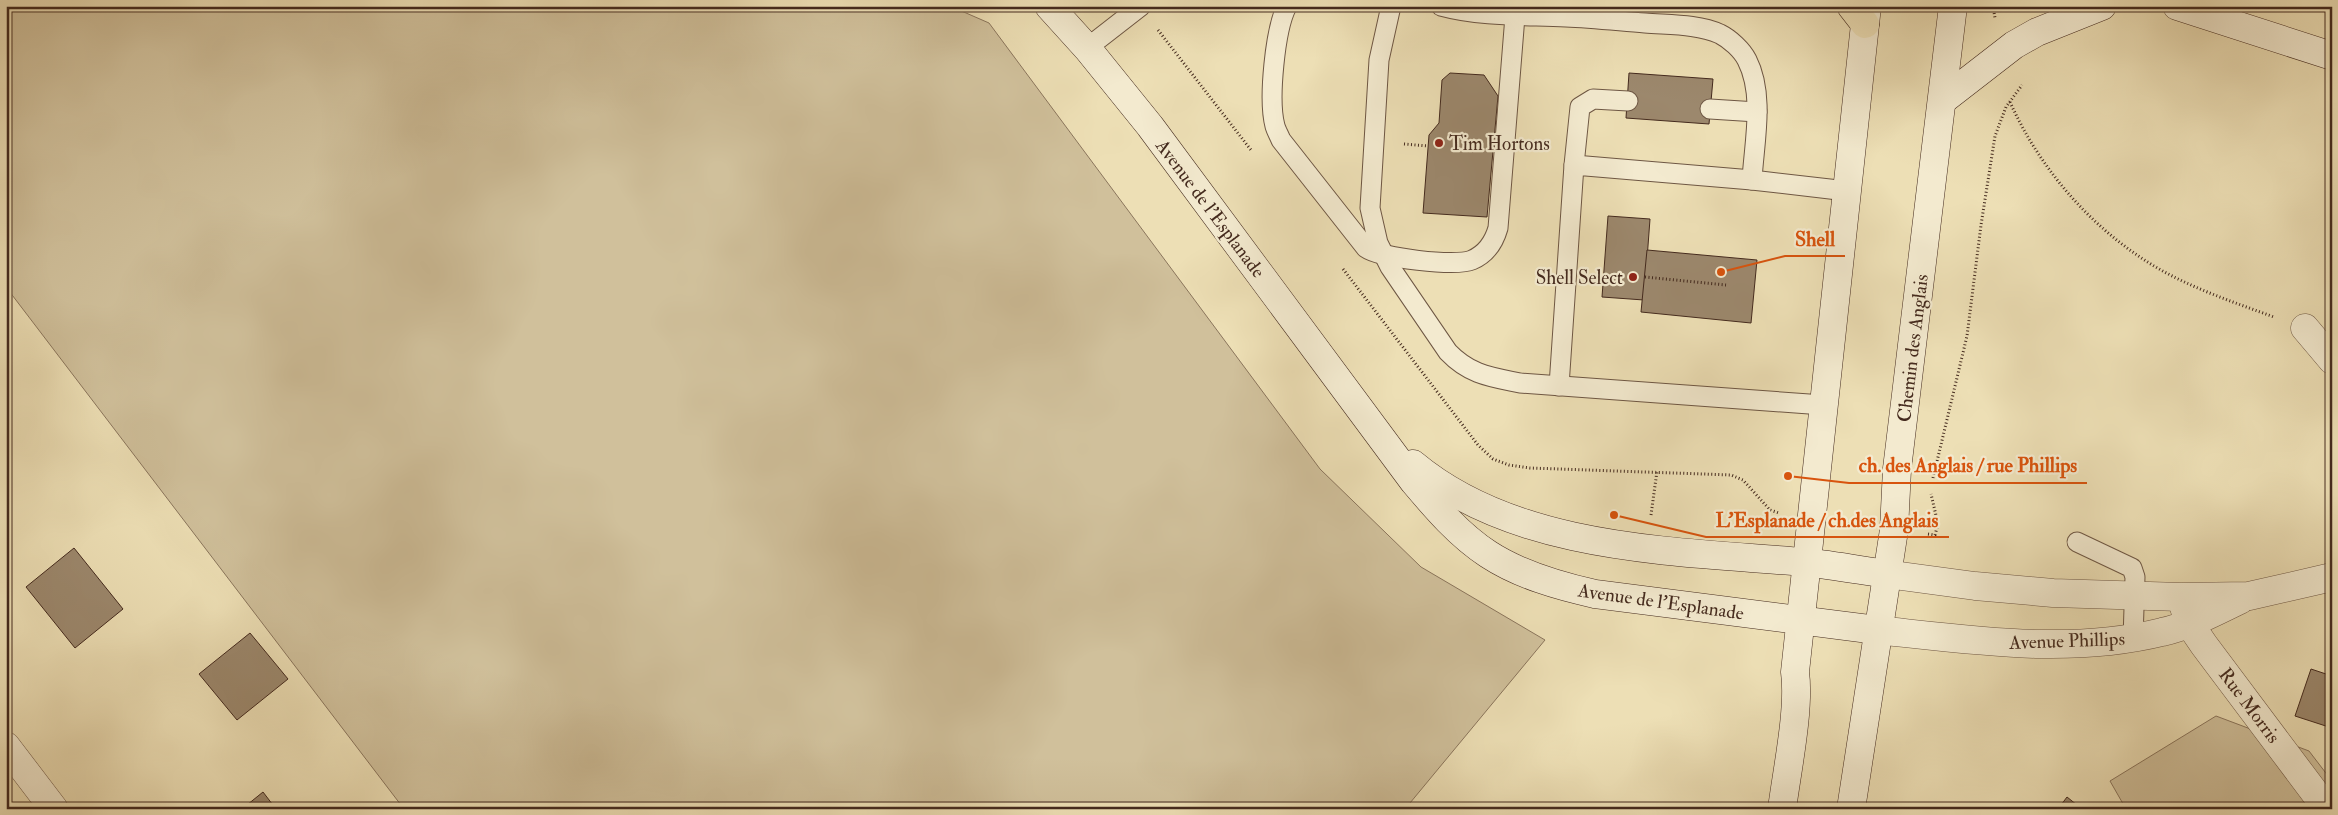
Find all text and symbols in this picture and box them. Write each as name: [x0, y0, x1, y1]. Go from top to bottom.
place label: Tim Hortons: [1449, 132, 1550, 156]
street label: Avenue de l'Esplanade: [1149, 134, 1270, 283]
marker: Tim Hortons: [1433, 137, 1445, 149]
callout: Shell: [1785, 221, 1845, 256]
text: Shell: [1795, 227, 1836, 252]
place label: Shell Select: [1536, 266, 1623, 290]
marker: Shell Select: [1627, 271, 1639, 283]
street label: Chemin des Anglais: [1892, 273, 1934, 423]
callout: ch. des Anglais / rue Phillips: [1849, 448, 2087, 483]
text: ch. des Anglais / rue Phillips: [1859, 453, 2077, 479]
callout: L'Esplanade / ch.des Anglais: [1706, 502, 1949, 537]
text: L'Esplanade / ch.des Anglais: [1716, 508, 1939, 534]
street label: Avenue de l'Esplanade: [1575, 578, 1745, 627]
street label: Avenue Phillips: [2008, 627, 2125, 656]
street label: Rue Morris: [2213, 663, 2285, 748]

